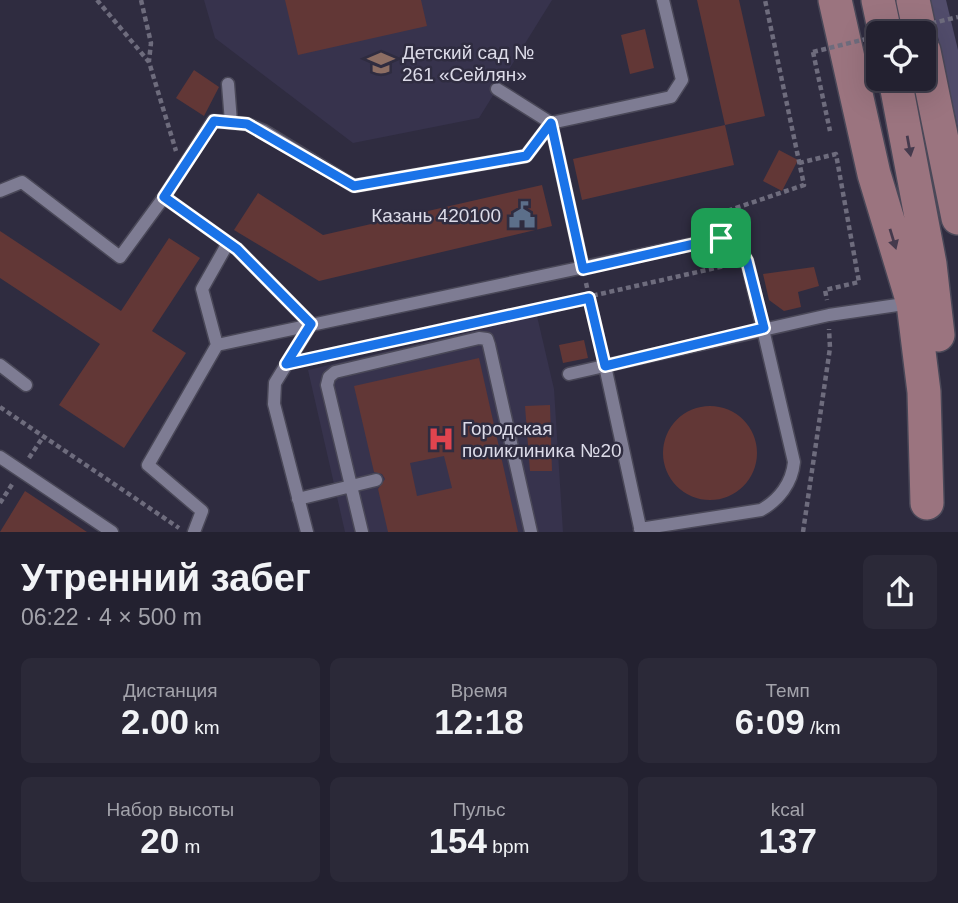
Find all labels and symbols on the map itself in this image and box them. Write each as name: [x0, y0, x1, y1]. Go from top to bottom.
place label: Детский сад № 261 «Сейлян»: [402, 42, 534, 85]
school or university icon: Детский сад № 261 «Сейлян»: [366, 48, 396, 78]
one-way arrow: [904, 135, 915, 157]
public building icon: Казань 420100: [507, 200, 537, 230]
place label: Казань 420100: [371, 205, 501, 226]
pin: [691, 208, 751, 268]
one-way arrow: [889, 229, 899, 250]
place label: Городская поликлиника №20: [462, 418, 622, 461]
hospital icon: Городская поликлиника №20: [426, 424, 456, 454]

